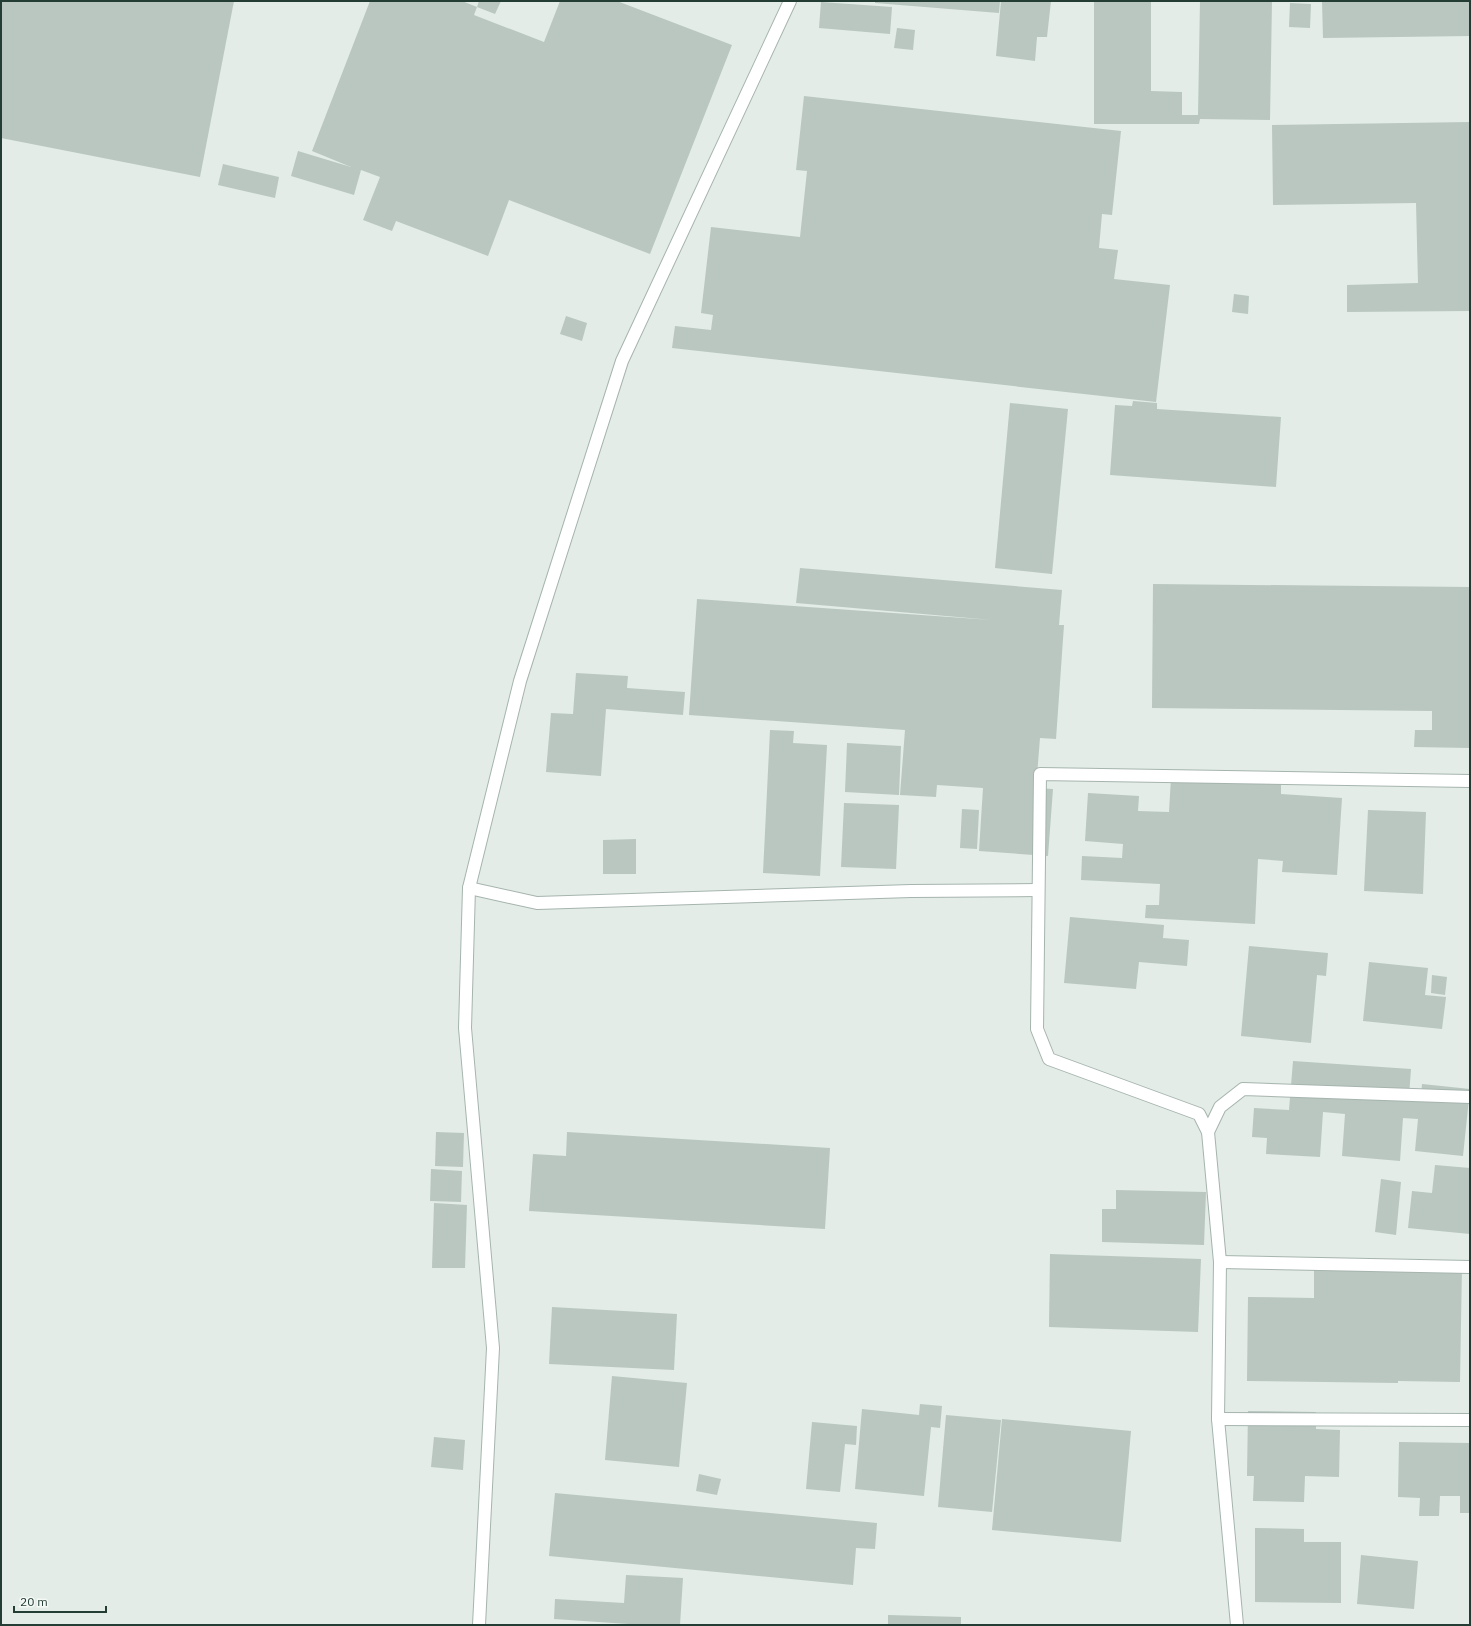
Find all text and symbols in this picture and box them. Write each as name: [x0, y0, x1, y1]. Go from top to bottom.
scale bar: [14, 1588, 106, 1614]
text: 20 m: [20, 1594, 48, 1609]

